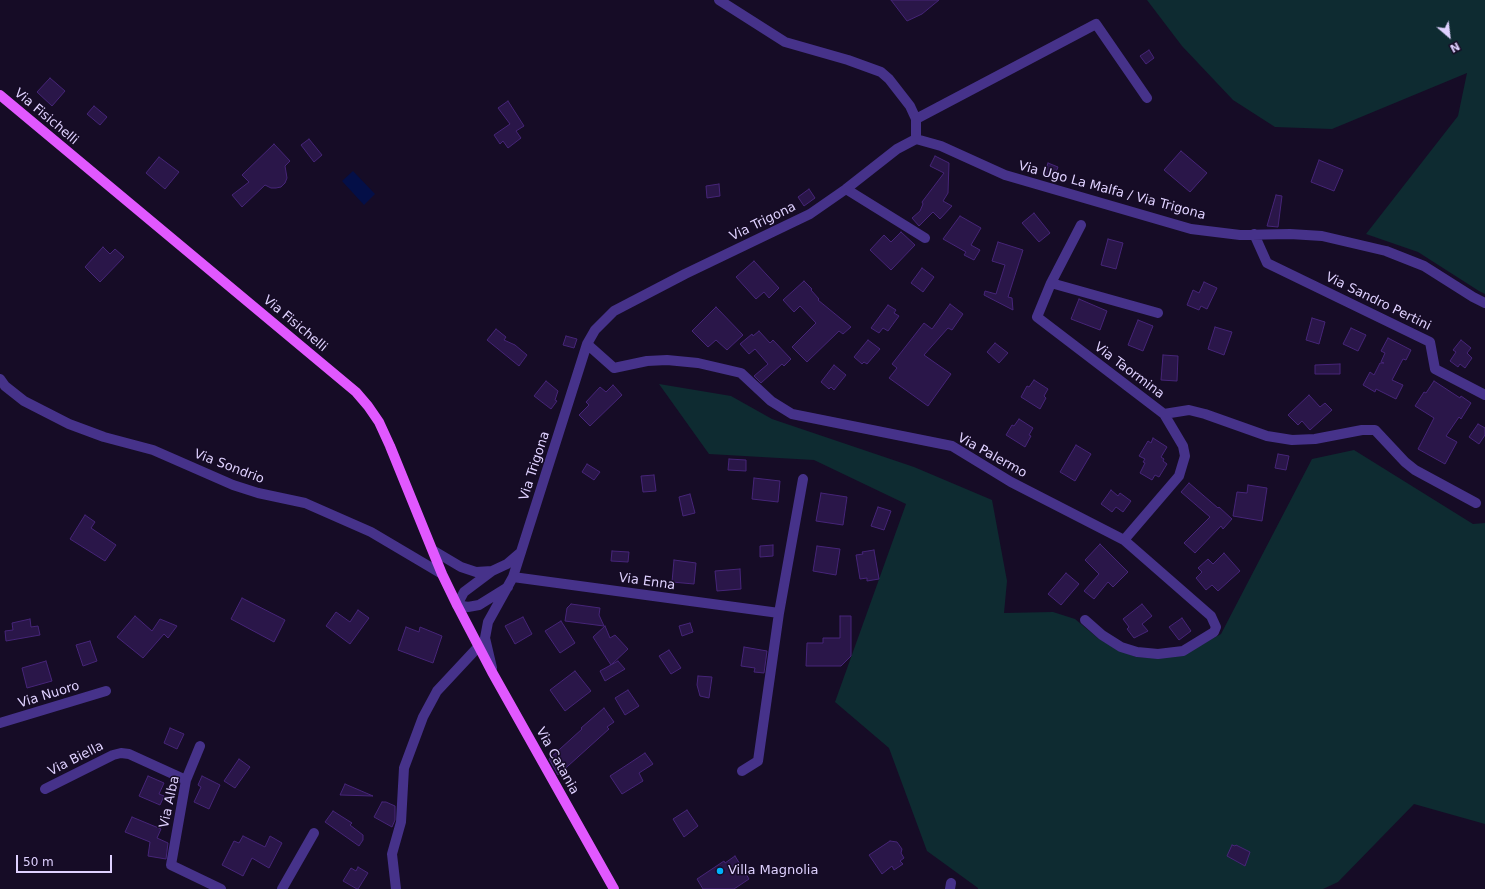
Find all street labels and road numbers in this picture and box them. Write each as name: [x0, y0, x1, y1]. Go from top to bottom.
street label: Via Fisichelli: [11, 86, 81, 148]
street label: Via Ugo La Malfa / Via Trigona: [1017, 158, 1207, 224]
street label: Via Trigona: [727, 199, 799, 245]
street label: Via Sandro Pertini: [1323, 270, 1433, 334]
street label: Via Fisichelli: [260, 293, 330, 355]
street label: Via Taormina: [1091, 340, 1167, 402]
street label: Via Trigona: [517, 429, 553, 503]
street label: Via Palermo: [955, 431, 1029, 481]
street label: Via Sondrio: [192, 446, 266, 488]
street label: Via Enna: [618, 570, 676, 594]
street label: Via Nuoro: [16, 678, 82, 712]
street label: Via Catania: [532, 725, 582, 797]
street label: Via Biella: [46, 738, 106, 780]
street label: Via Alba: [157, 774, 183, 830]

